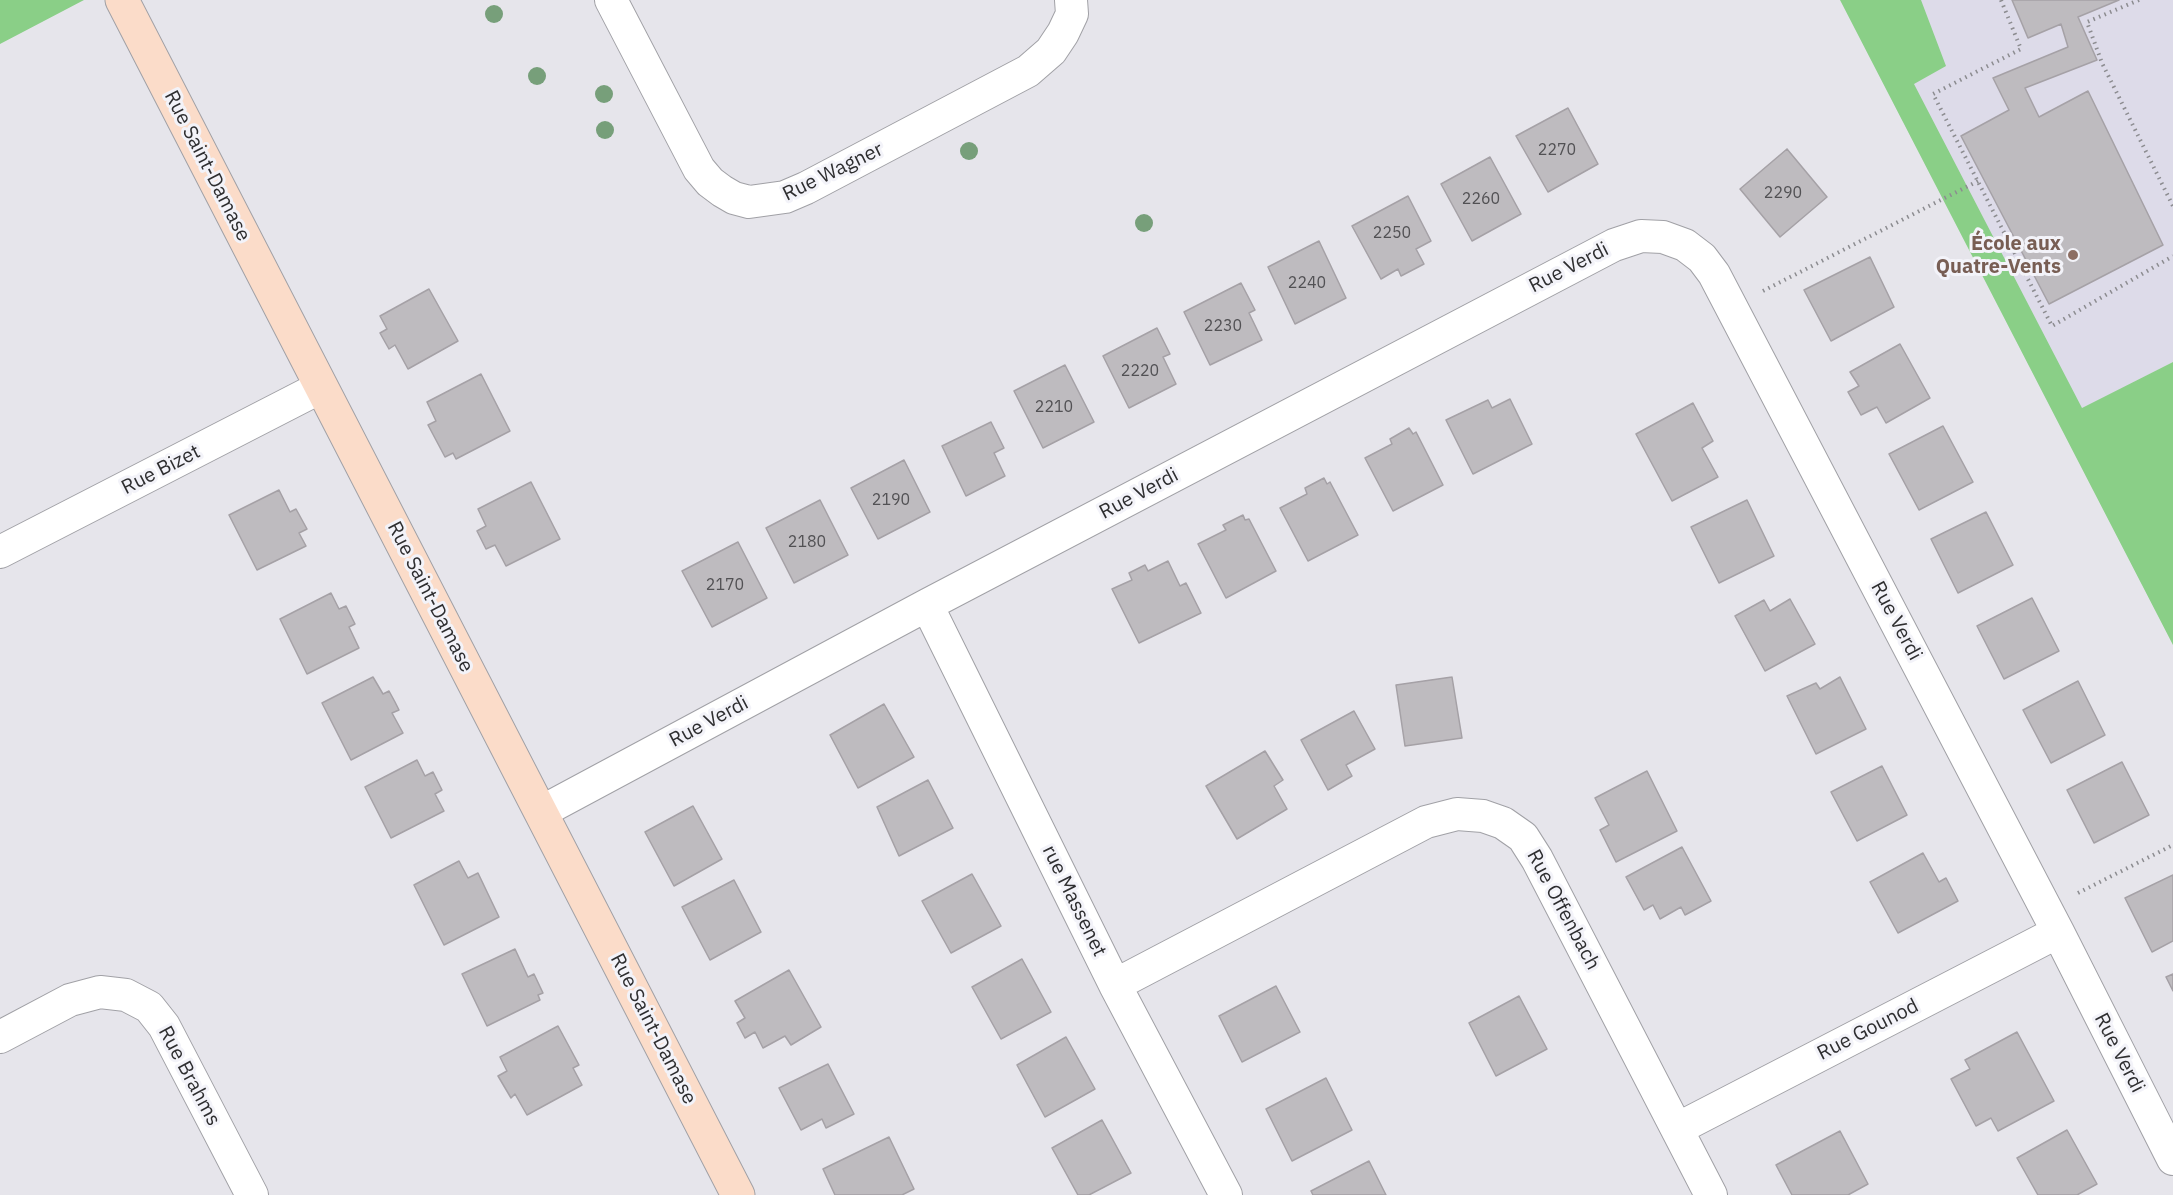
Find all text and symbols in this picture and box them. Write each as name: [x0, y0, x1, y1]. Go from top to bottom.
street label: Rue Saint-Damase: [159, 87, 255, 245]
street label: Rue Wagner: [779, 137, 887, 207]
house number: 2270: [1538, 140, 1576, 160]
house number: 2290: [1764, 183, 1802, 203]
house number: 2260: [1462, 189, 1500, 209]
house number: 2250: [1373, 223, 1411, 243]
place label: École aux Quatre-Vents: [1936, 232, 2061, 279]
street label: Rue Verdi: [1525, 238, 1613, 298]
marker: École aux Quatre-Vents: [2066, 248, 2080, 262]
house number: 2240: [1288, 273, 1326, 293]
house number: 2230: [1204, 316, 1242, 336]
house number: 2220: [1121, 361, 1159, 381]
house number: 2210: [1035, 397, 1073, 417]
street label: Rue Bizet: [118, 440, 204, 500]
street label: Rue Verdi: [1095, 463, 1183, 525]
house number: 2190: [872, 490, 910, 510]
street label: Rue Saint-Damase: [382, 518, 478, 676]
house number: 2180: [788, 532, 826, 552]
house number: 2170: [706, 575, 744, 595]
street label: Rue Verdi: [1865, 577, 1927, 665]
street label: Rue Verdi: [665, 691, 753, 753]
street label: rue Massenet: [1037, 841, 1111, 961]
street label: Rue Offenbach: [1521, 846, 1605, 974]
street label: Rue Saint-Damase: [605, 950, 701, 1108]
street label: Rue Gounod: [1813, 994, 1923, 1066]
street label: Rue Verdi: [2089, 1009, 2149, 1097]
street label: Rue Brahms: [153, 1022, 225, 1130]

